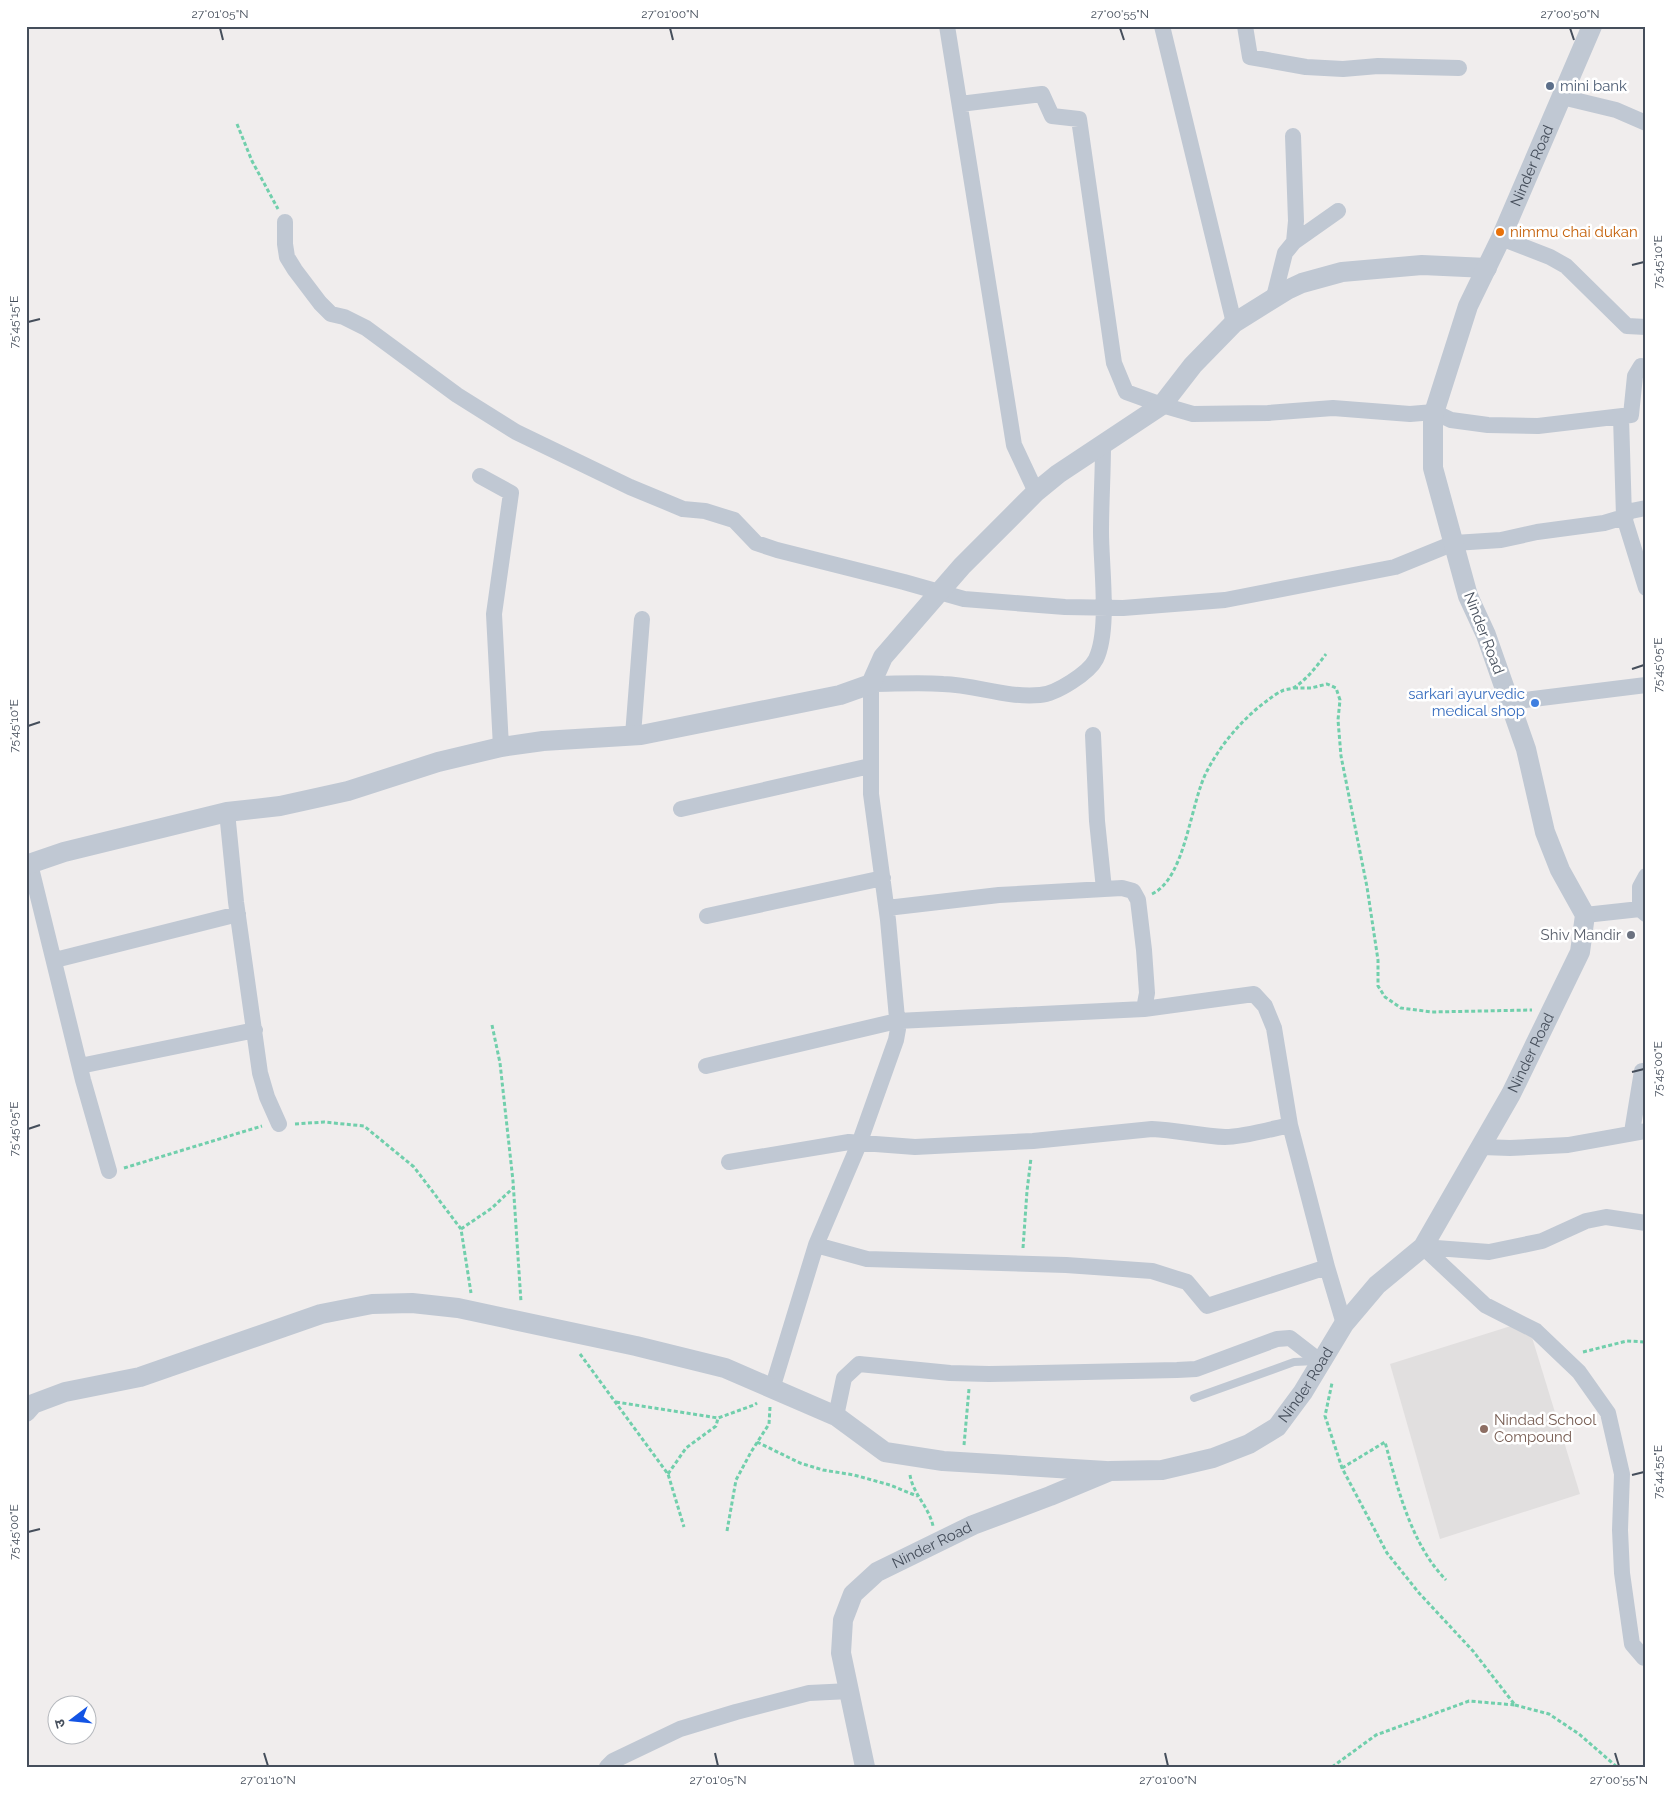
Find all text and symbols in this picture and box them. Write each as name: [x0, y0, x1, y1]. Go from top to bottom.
text: 27°01'05"N: [192, 7, 248, 21]
text: 27°01'00"N: [641, 7, 699, 21]
text: 27°00'55"N: [1091, 7, 1149, 21]
text: 27°00'50"N: [1540, 7, 1600, 21]
place label: mini bank: [1560, 77, 1627, 95]
marker: mini bank: [1544, 80, 1556, 92]
street label: Ninder Road: [1507, 122, 1557, 209]
place label: nimmu chai dukan: [1510, 223, 1638, 241]
marker: nimmu chai dukan: [1494, 226, 1506, 238]
text: 75°45'10"E: [1651, 235, 1665, 289]
text: 75°45'15"E: [7, 296, 21, 348]
street label: Ninder Road: [1460, 589, 1508, 677]
text: 75°45'05"E: [1651, 637, 1665, 693]
place label: sarkari ayurvedic medical shop: [1408, 685, 1525, 720]
marker: sarkari ayurvedic medical shop: [1529, 697, 1541, 709]
text: 75°45'10"E: [7, 699, 21, 753]
place label: Shiv Mandir: [1541, 926, 1622, 944]
marker: Shiv Mandir: [1625, 929, 1637, 941]
street label: Ninder Road: [1504, 1010, 1558, 1096]
text: 75°45'00"E: [1651, 1041, 1665, 1097]
text: 75°45'05"E: [7, 1101, 21, 1157]
street label: Ninder Road: [1274, 1344, 1337, 1426]
place label: Nindad School Compound: [1494, 1411, 1597, 1446]
marker: Nindad School Compound: [1478, 1423, 1490, 1435]
text: 75°44'55"E: [1651, 1445, 1665, 1499]
text: 75°45'00"E: [7, 1504, 21, 1560]
street label: Ninder Road: [889, 1518, 975, 1572]
north arrow: [48, 1696, 98, 1746]
text: उ: [50, 1717, 68, 1730]
text: 27°01'10"N: [240, 1773, 296, 1787]
text: 27°01'05"N: [690, 1773, 746, 1787]
text: 27°01'00"N: [1139, 1773, 1197, 1787]
text: 27°00'55"N: [1590, 1773, 1648, 1787]

